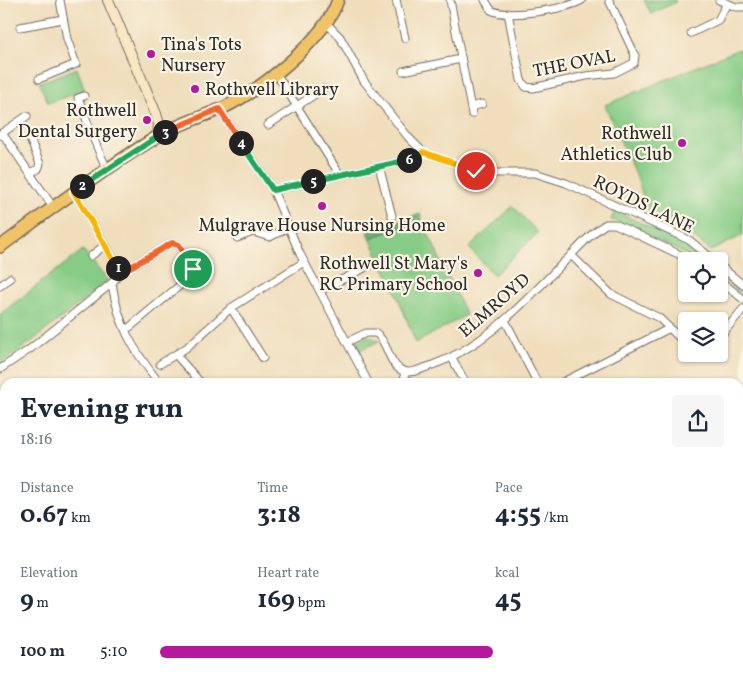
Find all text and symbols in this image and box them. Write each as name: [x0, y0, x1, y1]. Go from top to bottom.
place label: Tina's Tots Nursery: [161, 33, 242, 79]
street label: THE OVAL: [531, 44, 618, 85]
marker: Tina's Tots Nursery: [145, 48, 157, 60]
place label: Rothwell Library: [205, 78, 339, 103]
marker: Rothwell Library: [189, 83, 201, 95]
place label: Rothwell Dental Surgery: [18, 99, 137, 145]
marker: Rothwell Dental Surgery: [141, 114, 153, 126]
pin: 3: [152, 120, 178, 144]
place label: Rothwell Athletics Club: [560, 122, 672, 168]
text: 3: [162, 123, 169, 142]
pin: 4: [228, 130, 254, 156]
text: 4: [237, 134, 246, 153]
marker: Rothwell Athletics Club: [676, 137, 688, 149]
pin: 6: [396, 148, 422, 172]
pin: [455, 150, 497, 192]
text: 6: [406, 151, 413, 170]
icon: check: [462, 157, 490, 185]
pin: 5: [300, 168, 326, 194]
street label: ROYDS LANE: [588, 170, 698, 241]
text: 5: [310, 172, 317, 191]
pin: 2: [70, 174, 94, 198]
text: 2: [79, 177, 86, 196]
marker: Mulgrave House Nursing Home: [316, 200, 328, 212]
place label: Mulgrave House Nursing Home: [199, 214, 445, 239]
pin: [172, 248, 214, 290]
place label: Rothwell St Mary's RC Primary School: [319, 252, 468, 298]
map controls: [678, 252, 728, 362]
button: locate: [678, 252, 728, 302]
icon: arrive: [179, 255, 207, 283]
pin: 1: [106, 256, 130, 280]
text: 1: [116, 259, 121, 278]
marker: Rothwell St Mary's RC Primary School: [472, 267, 484, 279]
street label: ELMROYD: [454, 268, 536, 344]
button: layers: [678, 312, 728, 362]
text: Evening run: [20, 390, 184, 429]
button: share: [672, 395, 724, 447]
text: 18:16: [20, 429, 52, 451]
text: Distance: [20, 479, 74, 498]
text: Time: [257, 479, 288, 498]
text: Pace: [495, 479, 523, 498]
text: 0.67: [20, 498, 68, 533]
text: 3:18: [257, 498, 301, 533]
text: 4:55: [495, 498, 541, 533]
text: km: [68, 509, 91, 528]
text: /km: [541, 509, 569, 528]
text: Elevation: [20, 564, 78, 583]
text: Heart rate: [257, 564, 319, 583]
text: kcal: [495, 564, 520, 583]
text: 9: [20, 583, 34, 618]
text: 169: [257, 583, 295, 618]
text: 45: [495, 583, 521, 618]
text: m: [34, 594, 49, 613]
text: bpm: [295, 594, 326, 613]
text: 100 m: [20, 641, 65, 663]
text: 5:10: [100, 641, 127, 663]

